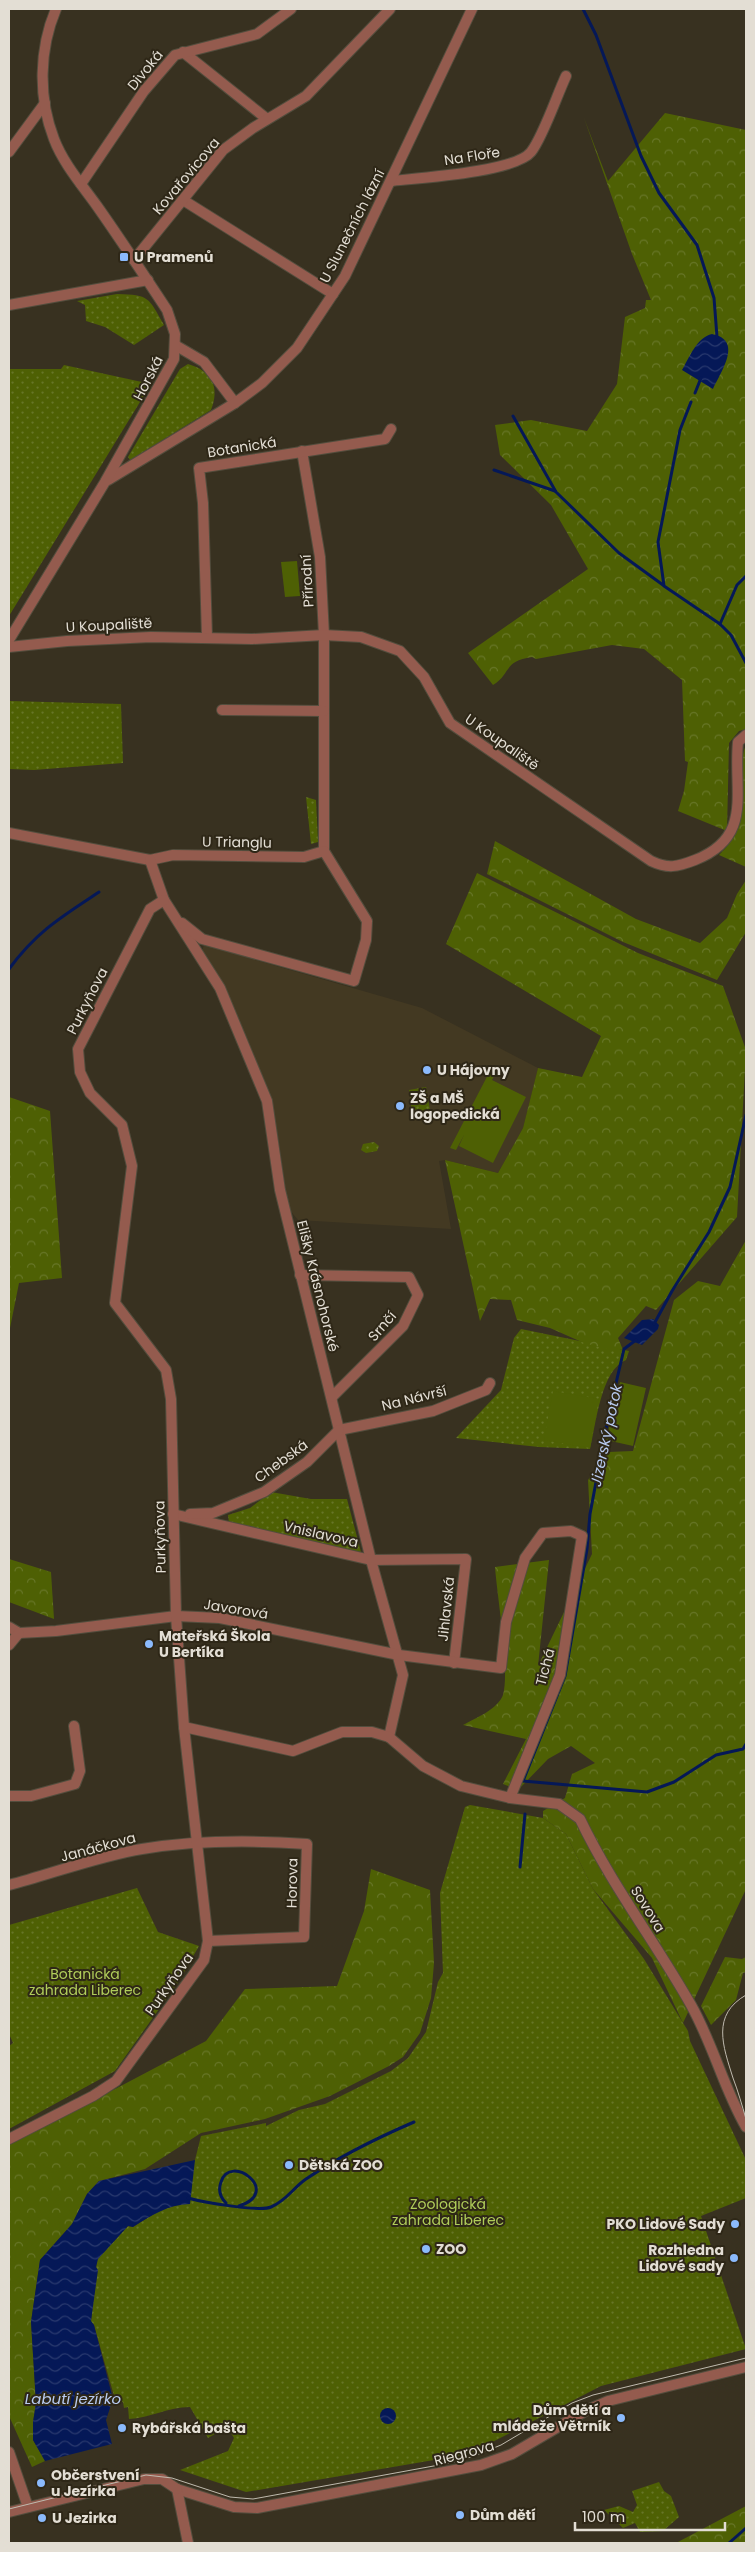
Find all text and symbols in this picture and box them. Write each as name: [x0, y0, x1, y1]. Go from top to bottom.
street label: Divoká: [122, 46, 168, 94]
street label: Kovařovicova: [148, 133, 224, 219]
street label: Na Floře: [443, 142, 502, 170]
street label: U Slunečních lázní: [315, 165, 390, 286]
place label: U Pramenů: [134, 247, 213, 267]
marker: U Pramenů: [118, 251, 130, 263]
street label: Horská: [128, 352, 168, 404]
street label: Botanická: [206, 432, 278, 462]
street label: Přírodní: [296, 554, 318, 608]
street label: U Koupaliště: [65, 613, 153, 637]
street label: U Koupaliště: [461, 709, 543, 775]
street label: U Trianglu: [202, 831, 272, 853]
street label: Purkyňova: [62, 964, 112, 1038]
place label: U Hájovny: [437, 1060, 510, 1080]
marker: U Hájovny: [421, 1064, 433, 1076]
place label: ZŠ a MŠ logopedická: [410, 1088, 500, 1124]
marker: ZŠ a MŠ logopedická: [394, 1100, 406, 1112]
street label: Elišky Krásnohorské: [292, 1218, 344, 1354]
street label: Srnčí: [363, 1306, 401, 1346]
street label: Na Návrší: [379, 1380, 449, 1416]
water label: Jizerský potok: [585, 1381, 627, 1488]
street label: Chebská: [250, 1435, 312, 1487]
street label: Purkyňova: [149, 1501, 171, 1573]
street label: Vnislavova: [282, 1516, 360, 1552]
street label: Jihlavská: [433, 1576, 459, 1642]
street label: Javorová: [202, 1594, 270, 1624]
place label: Mateřská Škola U Bertíka: [159, 1626, 270, 1662]
marker: Mateřská Škola U Bertíka: [143, 1638, 155, 1650]
street label: Tichá: [530, 1646, 560, 1688]
street label: Janáčkova: [58, 1827, 138, 1867]
street label: Horova: [282, 1858, 302, 1908]
street label: Sovova: [626, 1882, 670, 1936]
street label: Purkyňova: [140, 1949, 198, 2019]
park label: Botanická zahrada Liberec: [29, 1964, 141, 2000]
place label: Dětská ZOO: [299, 2155, 383, 2175]
marker: Dětská ZOO: [283, 2159, 295, 2171]
park label: Zoologická zahrada Liberec: [392, 2194, 504, 2230]
place label: PKO Lidové Sady: [606, 2214, 725, 2234]
marker: PKO Lidové Sady: [729, 2218, 741, 2230]
place label: ZOO: [436, 2239, 466, 2259]
place label: Rozhledna Lidové sady: [639, 2240, 724, 2276]
marker: ZOO: [420, 2243, 432, 2255]
marker: Rozhledna Lidové sady: [728, 2252, 740, 2264]
water label: Labutí jezírko: [25, 2388, 121, 2409]
place label: Dům dětí a mládeže Větrník: [493, 2400, 611, 2436]
marker: Dům dětí a mládeže Větrník: [615, 2412, 627, 2424]
place label: Rybářská bašta: [132, 2418, 246, 2438]
marker: Rybářská bašta: [116, 2422, 128, 2434]
street label: Riegrova: [432, 2435, 496, 2471]
place label: Občerstvení u Jezírka: [51, 2465, 139, 2501]
marker: Občerstvení u Jezírka: [35, 2477, 47, 2489]
scale bar: [575, 2500, 725, 2532]
place label: Dům dětí: [470, 2505, 536, 2525]
text: 100 m: [582, 2506, 625, 2527]
place label: U Jezirka: [52, 2508, 117, 2528]
marker: Dům dětí: [454, 2509, 466, 2521]
marker: U Jezirka: [36, 2512, 48, 2524]

